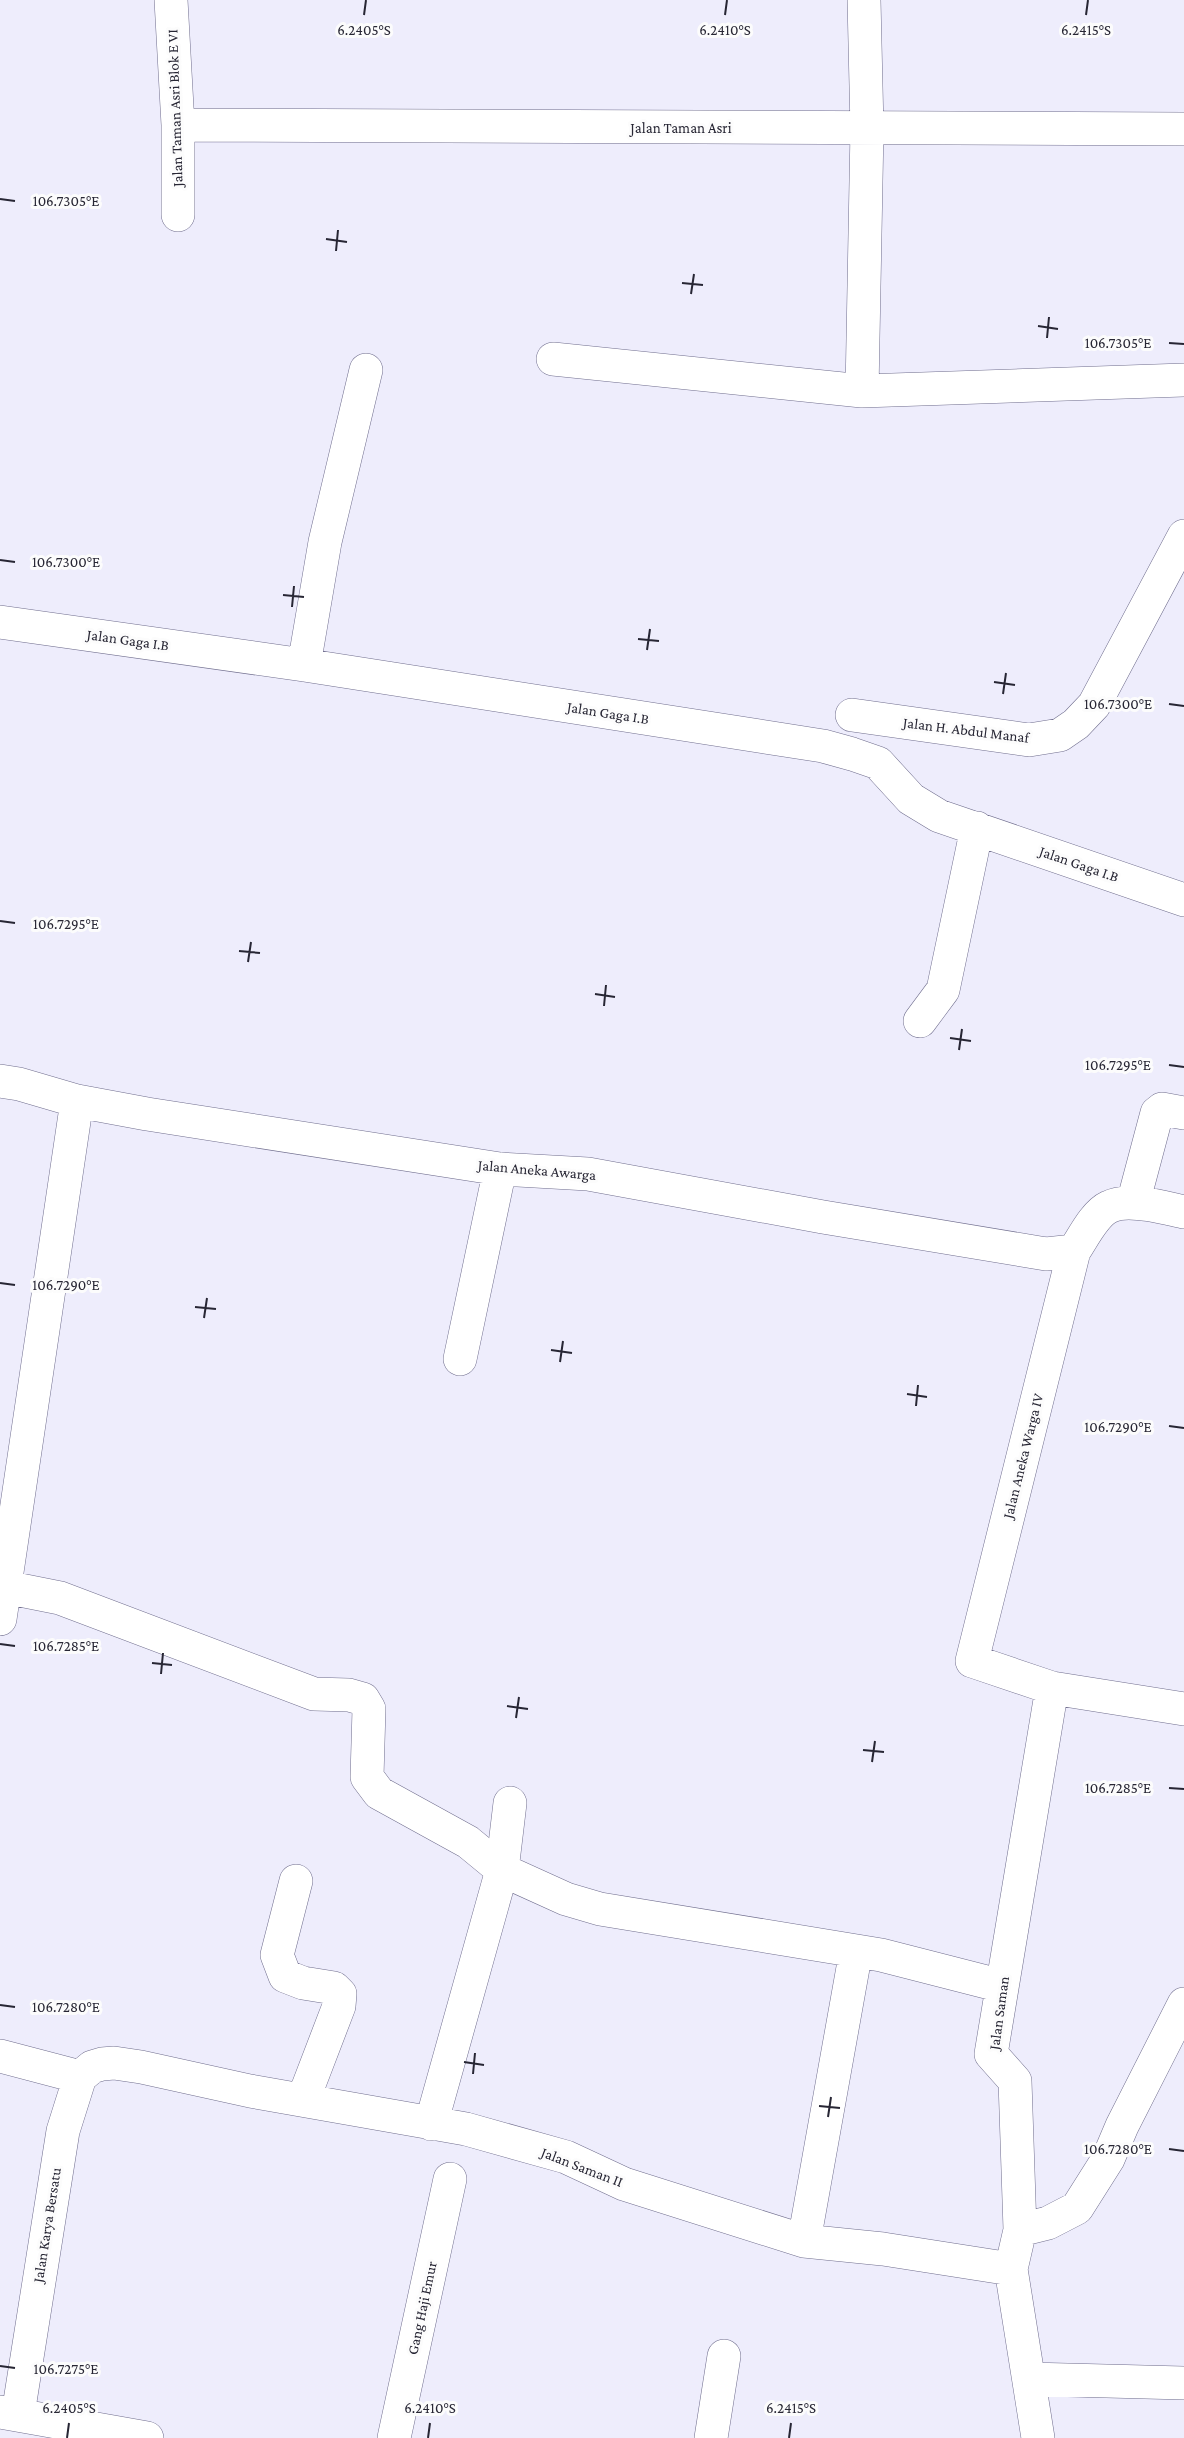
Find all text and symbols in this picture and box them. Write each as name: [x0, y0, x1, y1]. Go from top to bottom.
text: 6.2405°S: [337, 22, 391, 38]
text: 6.2410°S: [699, 22, 751, 38]
text: 6.2415°S: [1061, 22, 1111, 38]
street label: Jalan Taman Asri Blok E VI: [164, 29, 187, 189]
street label: Jalan Taman Asri: [628, 120, 732, 137]
text: 106.7305°E: [33, 193, 99, 209]
text: 106.7305°E: [1085, 335, 1151, 351]
text: 106.7300°E: [32, 554, 100, 570]
street label: Jalan Gaga I.B: [84, 626, 170, 655]
text: 106.7300°E: [1084, 696, 1152, 712]
street label: Jalan Gaga I.B: [564, 698, 650, 728]
street label: Jalan H. Abdul Manaf: [900, 714, 1031, 747]
street label: Jalan Gaga I.B: [1035, 842, 1121, 886]
text: 106.7295°E: [33, 916, 99, 932]
text: 106.7295°E: [1085, 1057, 1151, 1073]
street label: Jalan Aneka Awarga: [475, 1157, 597, 1184]
text: 106.7290°E: [32, 1277, 100, 1293]
street label: Jalan Aneka Warga IV: [999, 1391, 1047, 1522]
text: 106.7290°E: [1084, 1419, 1152, 1435]
text: 106.7285°E: [33, 1638, 99, 1654]
text: 106.7285°E: [1085, 1780, 1151, 1796]
street label: Jalan Saman: [986, 1975, 1013, 2053]
text: 106.7280°E: [32, 1999, 100, 2015]
text: 106.7280°E: [1084, 2141, 1152, 2157]
street label: Jalan Saman II: [537, 2143, 625, 2191]
street label: Jalan Karya Bersatu: [30, 2166, 65, 2286]
street label: Gang Haji Emur: [404, 2259, 441, 2356]
text: 106.7275°E: [34, 2361, 98, 2377]
text: 6.2405°S: [42, 2400, 96, 2416]
text: 6.2410°S: [404, 2400, 456, 2416]
text: 6.2415°S: [766, 2400, 816, 2416]

